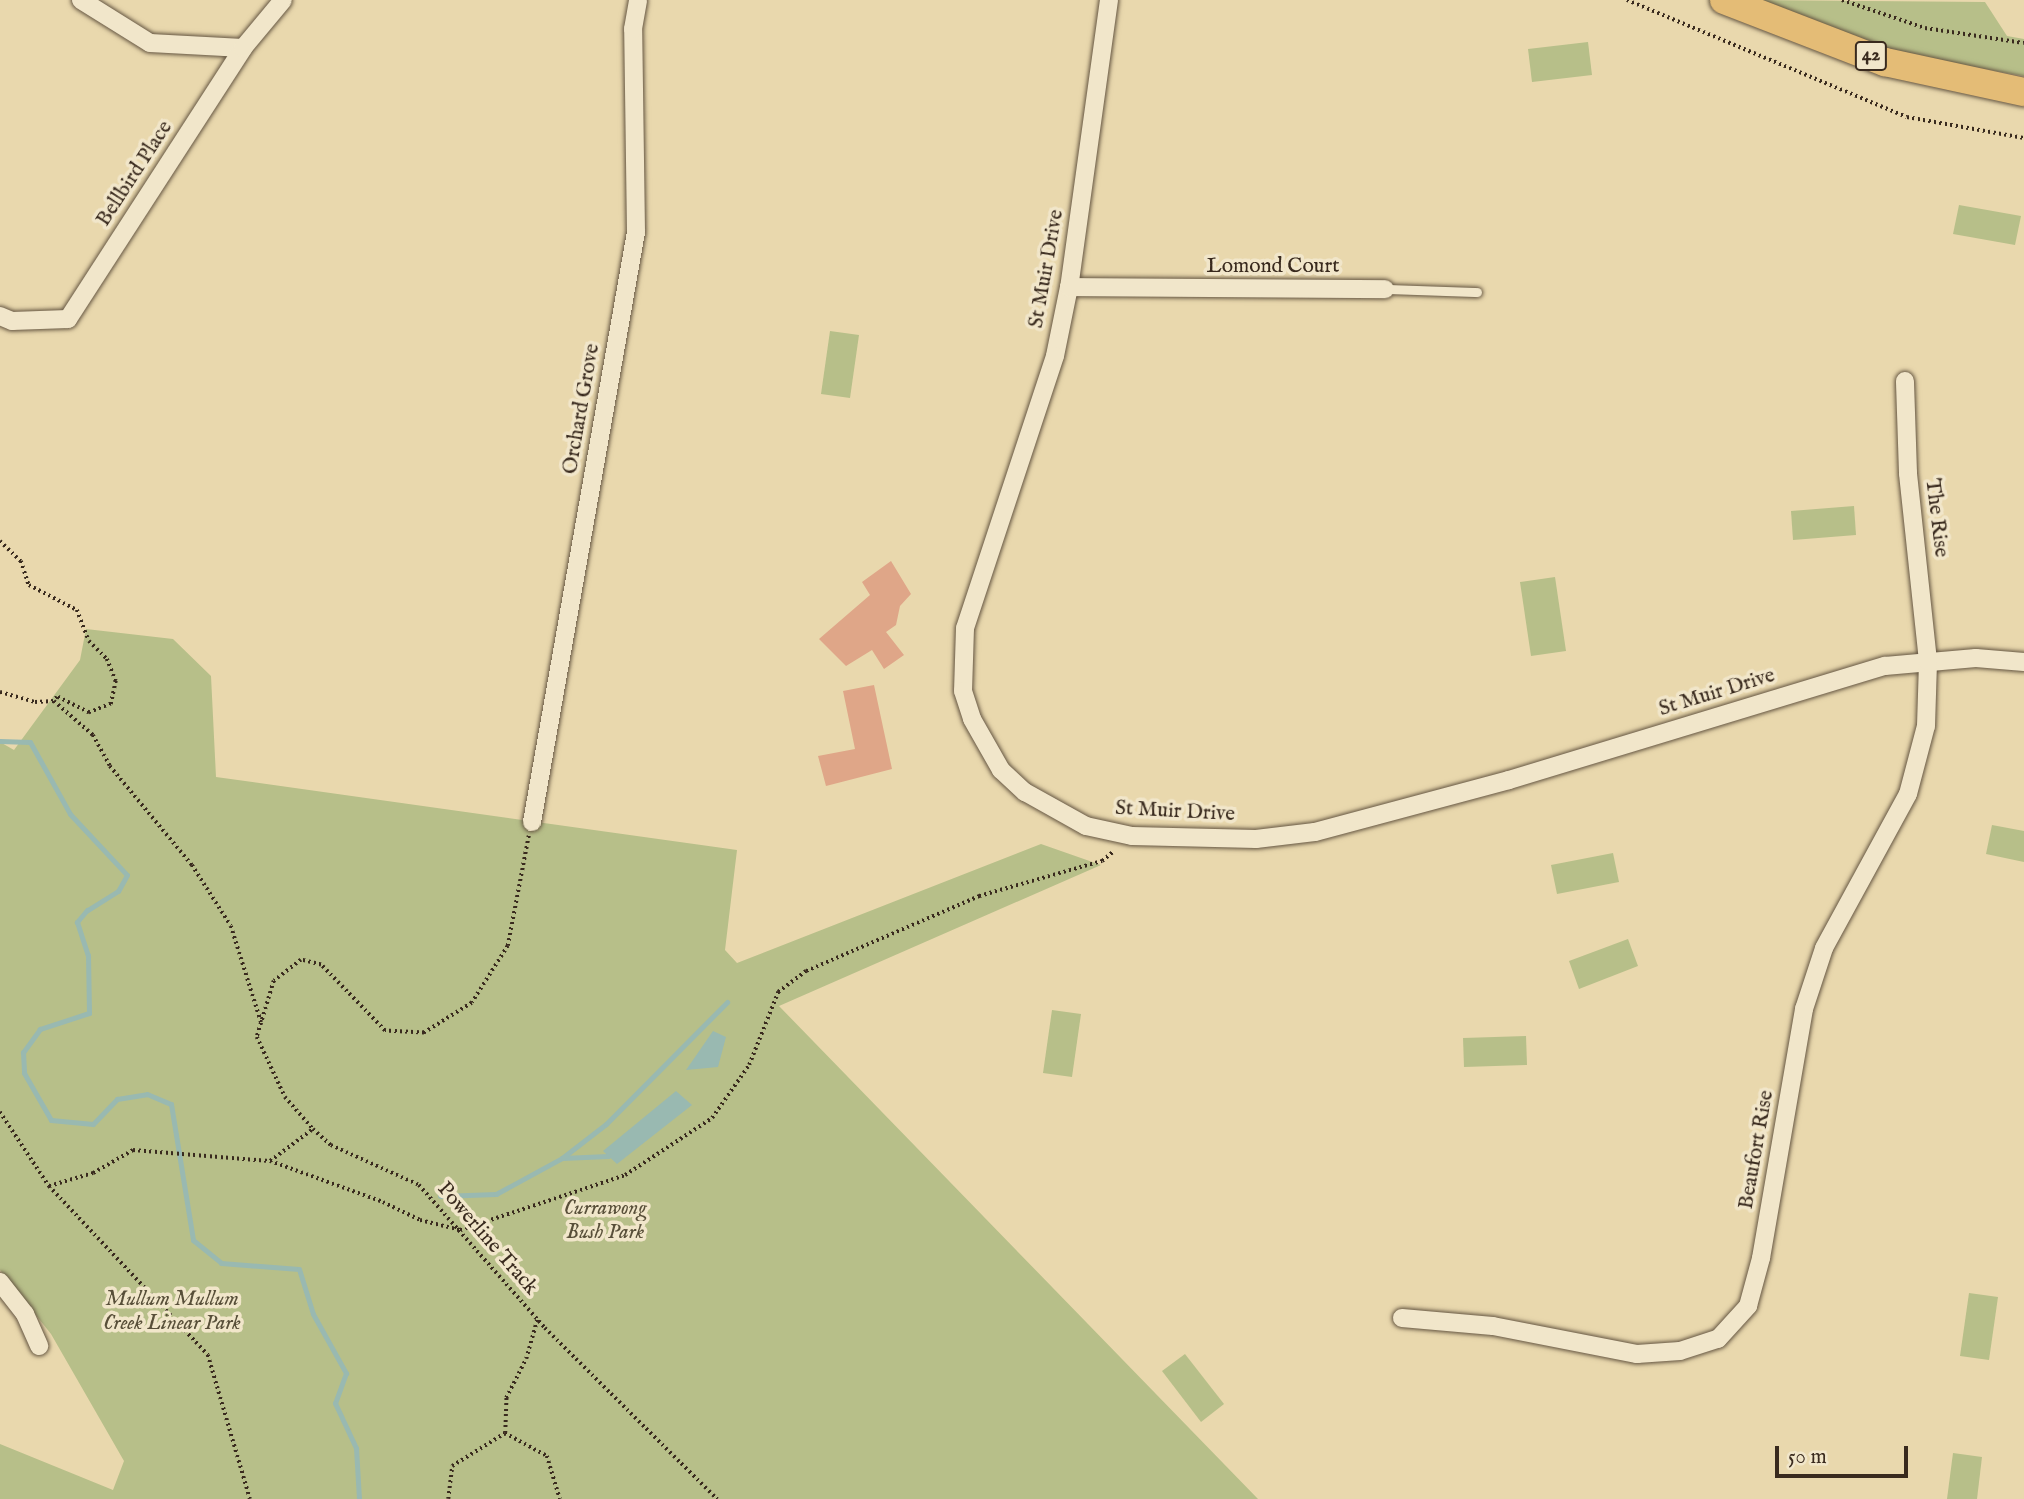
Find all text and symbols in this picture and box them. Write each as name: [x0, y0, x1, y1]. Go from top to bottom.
road number: 42: [1854, 40, 1888, 72]
street label: Bellbird Place: [92, 116, 178, 232]
street label: St Muir Drive: [1024, 208, 1070, 330]
street label: Lomond Court: [1207, 254, 1339, 280]
street label: Orchard Grove: [558, 342, 606, 476]
street label: The Rise: [1919, 477, 1953, 559]
street label: St Muir Drive: [1656, 663, 1778, 723]
street label: St Muir Drive: [1115, 796, 1235, 828]
street label: Beaufort Rise: [1734, 1089, 1780, 1211]
street label: Powerline Track: [431, 1177, 543, 1301]
park label: Currawong Bush Park: [564, 1196, 646, 1246]
park label: Mullum Mullum Creek Linear Park: [103, 1287, 241, 1337]
scale bar: [1779, 1432, 1912, 1476]
text: 50 m: [1788, 1444, 1827, 1471]

